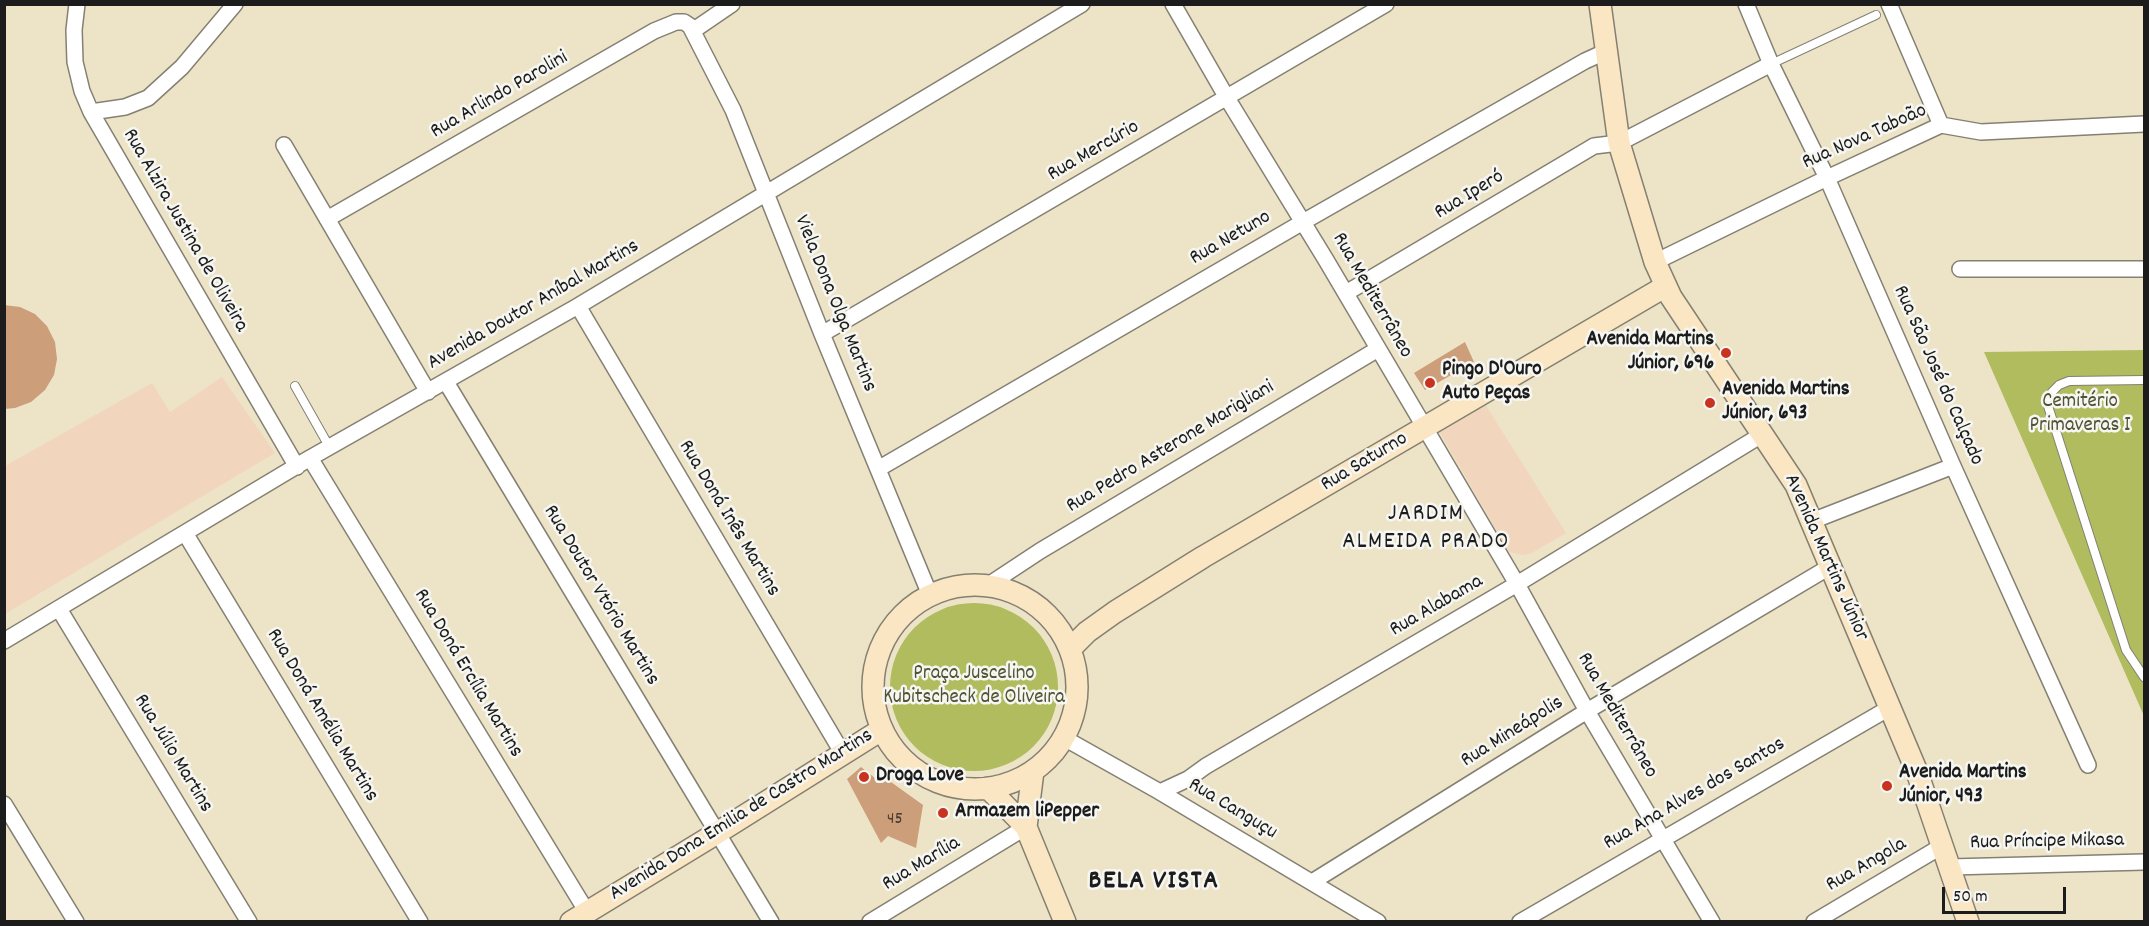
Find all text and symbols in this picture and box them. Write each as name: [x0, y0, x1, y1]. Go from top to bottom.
street label: Rua Arlindo Parolini: [427, 46, 573, 146]
street label: Rua Nova Taboão: [1799, 99, 1931, 177]
street label: Rua Mercúrio: [1044, 116, 1144, 188]
street label: Rua Alzira Justina de Oliveira: [115, 125, 253, 337]
street label: Rua Iperó: [1431, 165, 1509, 227]
street label: Rua Netuno: [1186, 206, 1276, 272]
street label: Viela Dona Olga Martins: [787, 212, 881, 396]
street label: Rua Mediterrâneo: [1325, 229, 1417, 363]
street label: Avenida Doutor Aníbal Martins: [424, 235, 644, 377]
street label: Rua São José do Calçado: [1886, 282, 1988, 470]
place label: Avenida Martins Júnior, 696: [1586, 328, 1714, 378]
marker: Avenida Martins Júnior, 696: [1719, 346, 1733, 360]
place label: Pingo D'Ouro Auto Peças: [1442, 358, 1542, 408]
street label: Rua Pedro Asterone Marigliani: [1063, 376, 1279, 520]
marker: Pingo D'Ouro Auto Peças: [1423, 376, 1437, 390]
place label: Avenida Martins Júnior, 693: [1722, 378, 1850, 428]
park label: Cemitério Primaveras I: [2029, 390, 2131, 440]
marker: Avenida Martins Júnior, 693: [1703, 396, 1717, 410]
street label: Rua Saturno: [1317, 427, 1413, 499]
street label: Rua Doná Inês Martins: [671, 436, 785, 602]
street label: Avenida Martins Júnior: [1777, 471, 1873, 645]
street label: Rua Doutor Vtório Martins: [536, 501, 664, 691]
district label: JARDIM ALMEIDA PRADO: [1342, 502, 1510, 558]
street label: Rua Alabama: [1386, 570, 1488, 644]
street label: Rua Doná Ercília Martins: [407, 585, 527, 763]
street label: Rua Doná Amélia Martins: [259, 625, 383, 807]
street label: Rua Mediterrâneo: [1570, 649, 1662, 783]
park label: Praça Juscelino Kubitscheck de Oliveira: [883, 662, 1065, 712]
street label: Rua Júlio Martins: [127, 690, 217, 818]
street label: Rua Mineápolis: [1457, 692, 1569, 774]
street label: Avenida Dona Emilia de Castro Martins: [606, 724, 878, 908]
street label: Rua Ana Alves dos Santos: [1600, 733, 1790, 857]
place label: Avenida Martins Júnior, 493: [1899, 761, 2027, 811]
place label: Droga Love: [876, 764, 964, 790]
marker: Droga Love: [857, 770, 871, 784]
street label: Rua Canguçu: [1183, 774, 1281, 846]
marker: Avenida Martins Júnior, 493: [1880, 779, 1894, 793]
place label: Armazem liPepper: [955, 800, 1099, 826]
marker: Armazem liPepper: [936, 806, 950, 820]
house number: 45: [887, 810, 903, 832]
street label: Rua Príncipe Mikasa: [1970, 829, 2124, 857]
street label: Rua Marília: [878, 832, 966, 898]
street label: Rua Angola: [1822, 833, 1912, 899]
district label: BELA VISTA: [1089, 867, 1219, 899]
scale bar: [1945, 875, 2070, 913]
text: 50 m: [1953, 885, 1988, 910]

